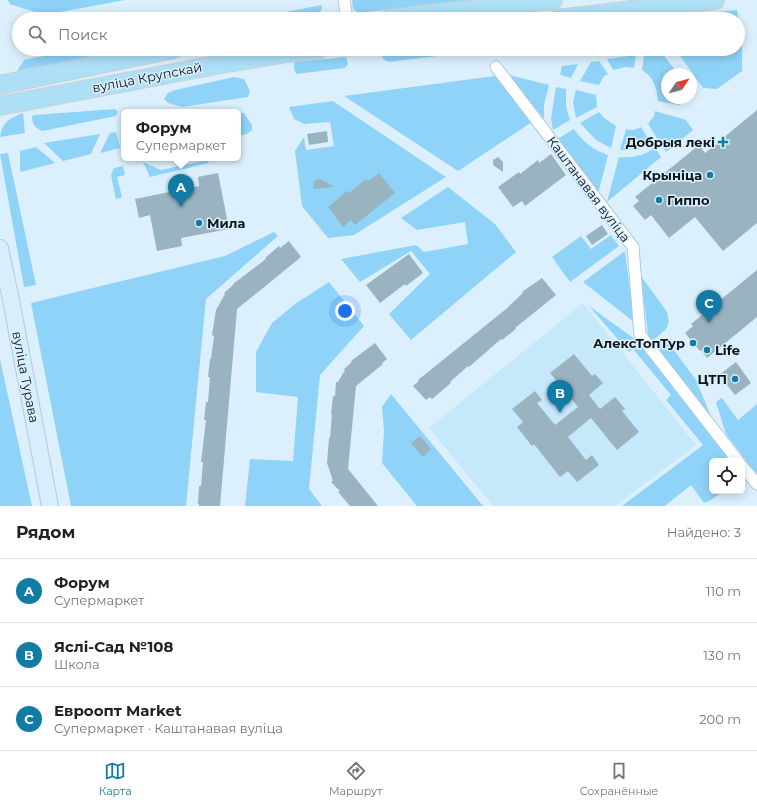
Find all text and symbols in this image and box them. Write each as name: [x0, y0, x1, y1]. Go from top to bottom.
search box: [12, 12, 745, 56]
icon: search: [26, 23, 48, 45]
text: Поиск: [58, 25, 107, 44]
street label: вуліца Крупскай: [91, 59, 203, 95]
north arrow: [661, 68, 697, 104]
popup: [121, 109, 241, 161]
text: Форум: [136, 118, 192, 137]
street label: Каштанавая вуліца: [544, 133, 634, 245]
place label: Добрыя лекі: [626, 134, 715, 150]
text: Супермаркет: [136, 137, 226, 153]
marker: Добрыя лекі: [718, 137, 728, 147]
place label: Крыніца: [642, 167, 702, 183]
marker: Крыніца: [705, 170, 715, 180]
pin: A: [168, 174, 194, 207]
place label: Гиппо: [667, 192, 710, 208]
marker: Гиппо: [654, 195, 664, 205]
place label: Мила: [207, 215, 245, 231]
marker: Мила: [194, 218, 204, 228]
pin: C: [696, 290, 722, 323]
your location: [335, 301, 355, 321]
street label: вуліца Турава: [9, 330, 43, 424]
place label: АлексТопТур: [593, 335, 685, 351]
marker: АлексТопТур: [688, 338, 698, 348]
place label: Life: [715, 342, 740, 358]
marker: Life: [702, 345, 712, 355]
place label: ЦТП: [698, 371, 727, 387]
marker: ЦТП: [730, 374, 740, 384]
pin: B: [547, 380, 573, 413]
map controls: [709, 458, 745, 494]
button: locate: [709, 458, 745, 494]
text: Рядом: [16, 522, 75, 542]
text: Найдено: 3: [667, 524, 741, 540]
text: Форум: [54, 573, 110, 592]
text: A: [24, 583, 34, 599]
text: 110 m: [706, 583, 741, 599]
text: Супермаркет: [54, 592, 144, 608]
text: Яслі-Сад №108: [54, 637, 173, 656]
text: B: [24, 647, 34, 663]
text: 130 m: [703, 647, 741, 663]
text: Школа: [54, 656, 100, 672]
text: Евроопт Market: [54, 701, 181, 720]
text: C: [24, 711, 34, 727]
text: 200 m: [699, 711, 741, 727]
text: Супермаркет · Каштанавая вуліца: [54, 720, 283, 736]
tab: Карта: [99, 760, 132, 798]
tab: Маршрут: [329, 760, 382, 798]
tab: Сохранённые: [580, 760, 658, 798]

